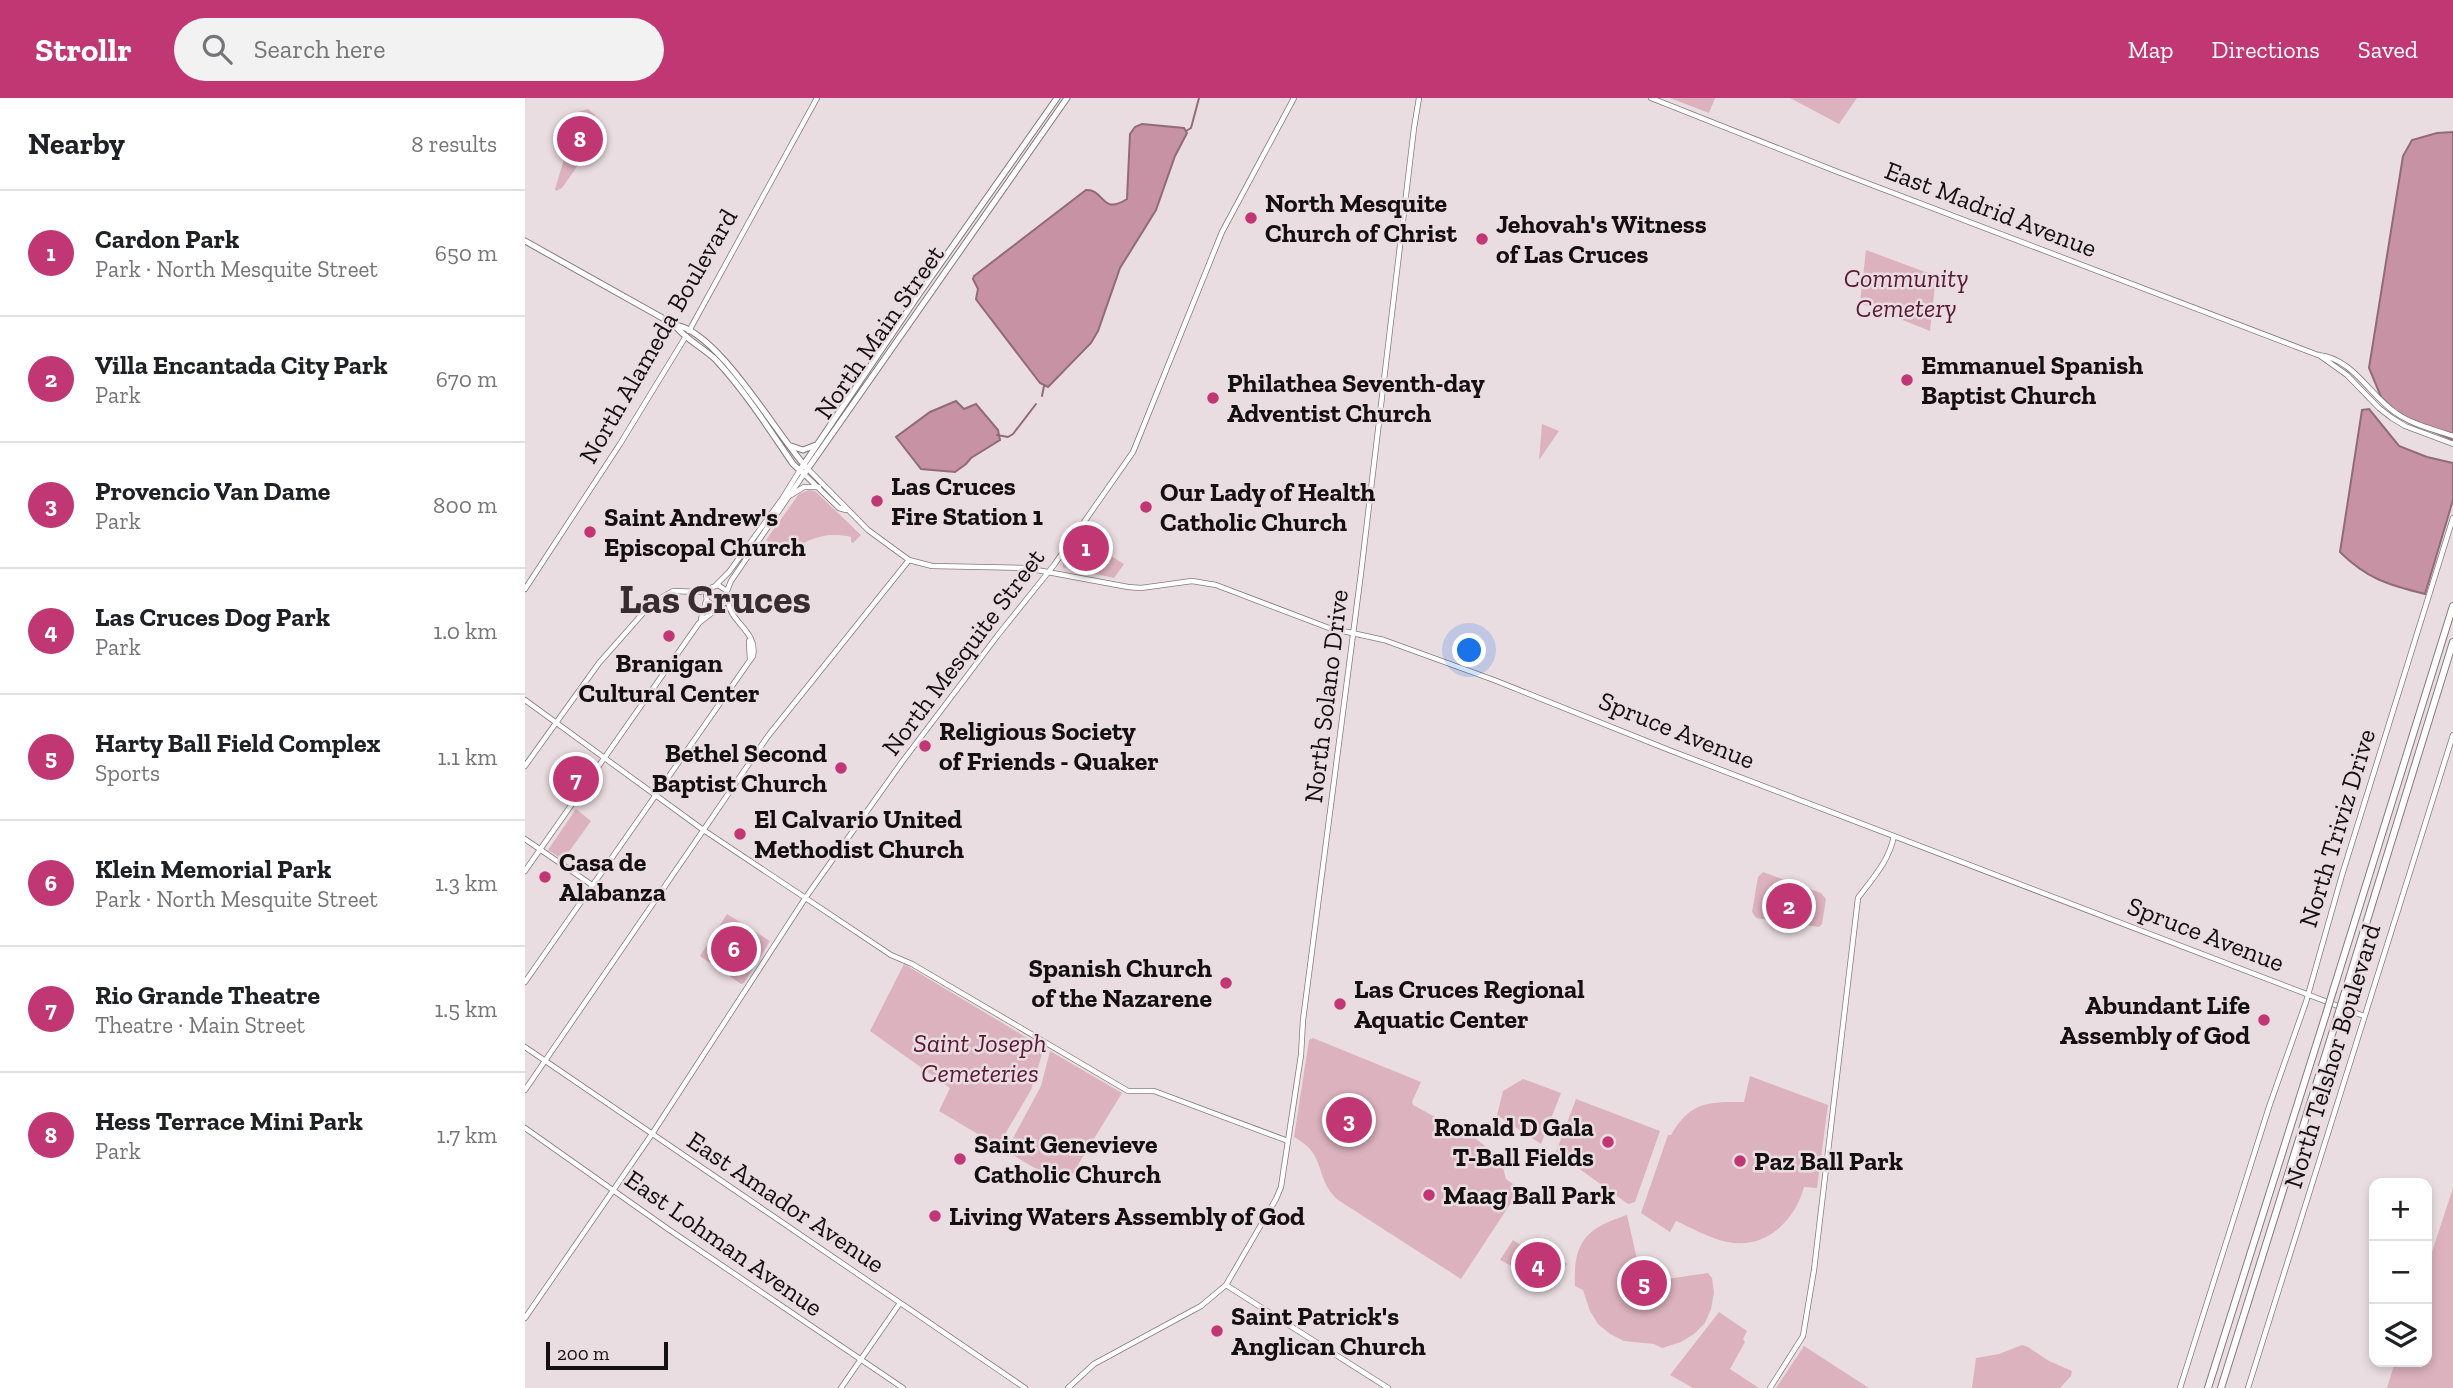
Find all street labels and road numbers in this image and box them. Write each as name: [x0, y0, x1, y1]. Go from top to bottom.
street label: East Madrid Avenue: [1881, 154, 2101, 264]
street label: North Alameda Boulevard: [572, 203, 744, 469]
street label: North Main Street: [807, 239, 951, 425]
street label: North Mesquite Street: [875, 542, 1051, 762]
street label: North Solano Drive: [1297, 587, 1355, 805]
street label: Spruce Avenue: [1594, 684, 1760, 776]
street label: North Triviz Drive: [2292, 725, 2382, 931]
street label: Spruce Avenue: [2123, 889, 2289, 979]
street label: North Telshor Boulevard: [2277, 920, 2387, 1192]
street label: East Amador Avenue: [681, 1124, 891, 1280]
street label: East Lohman Avenue: [619, 1163, 829, 1323]

